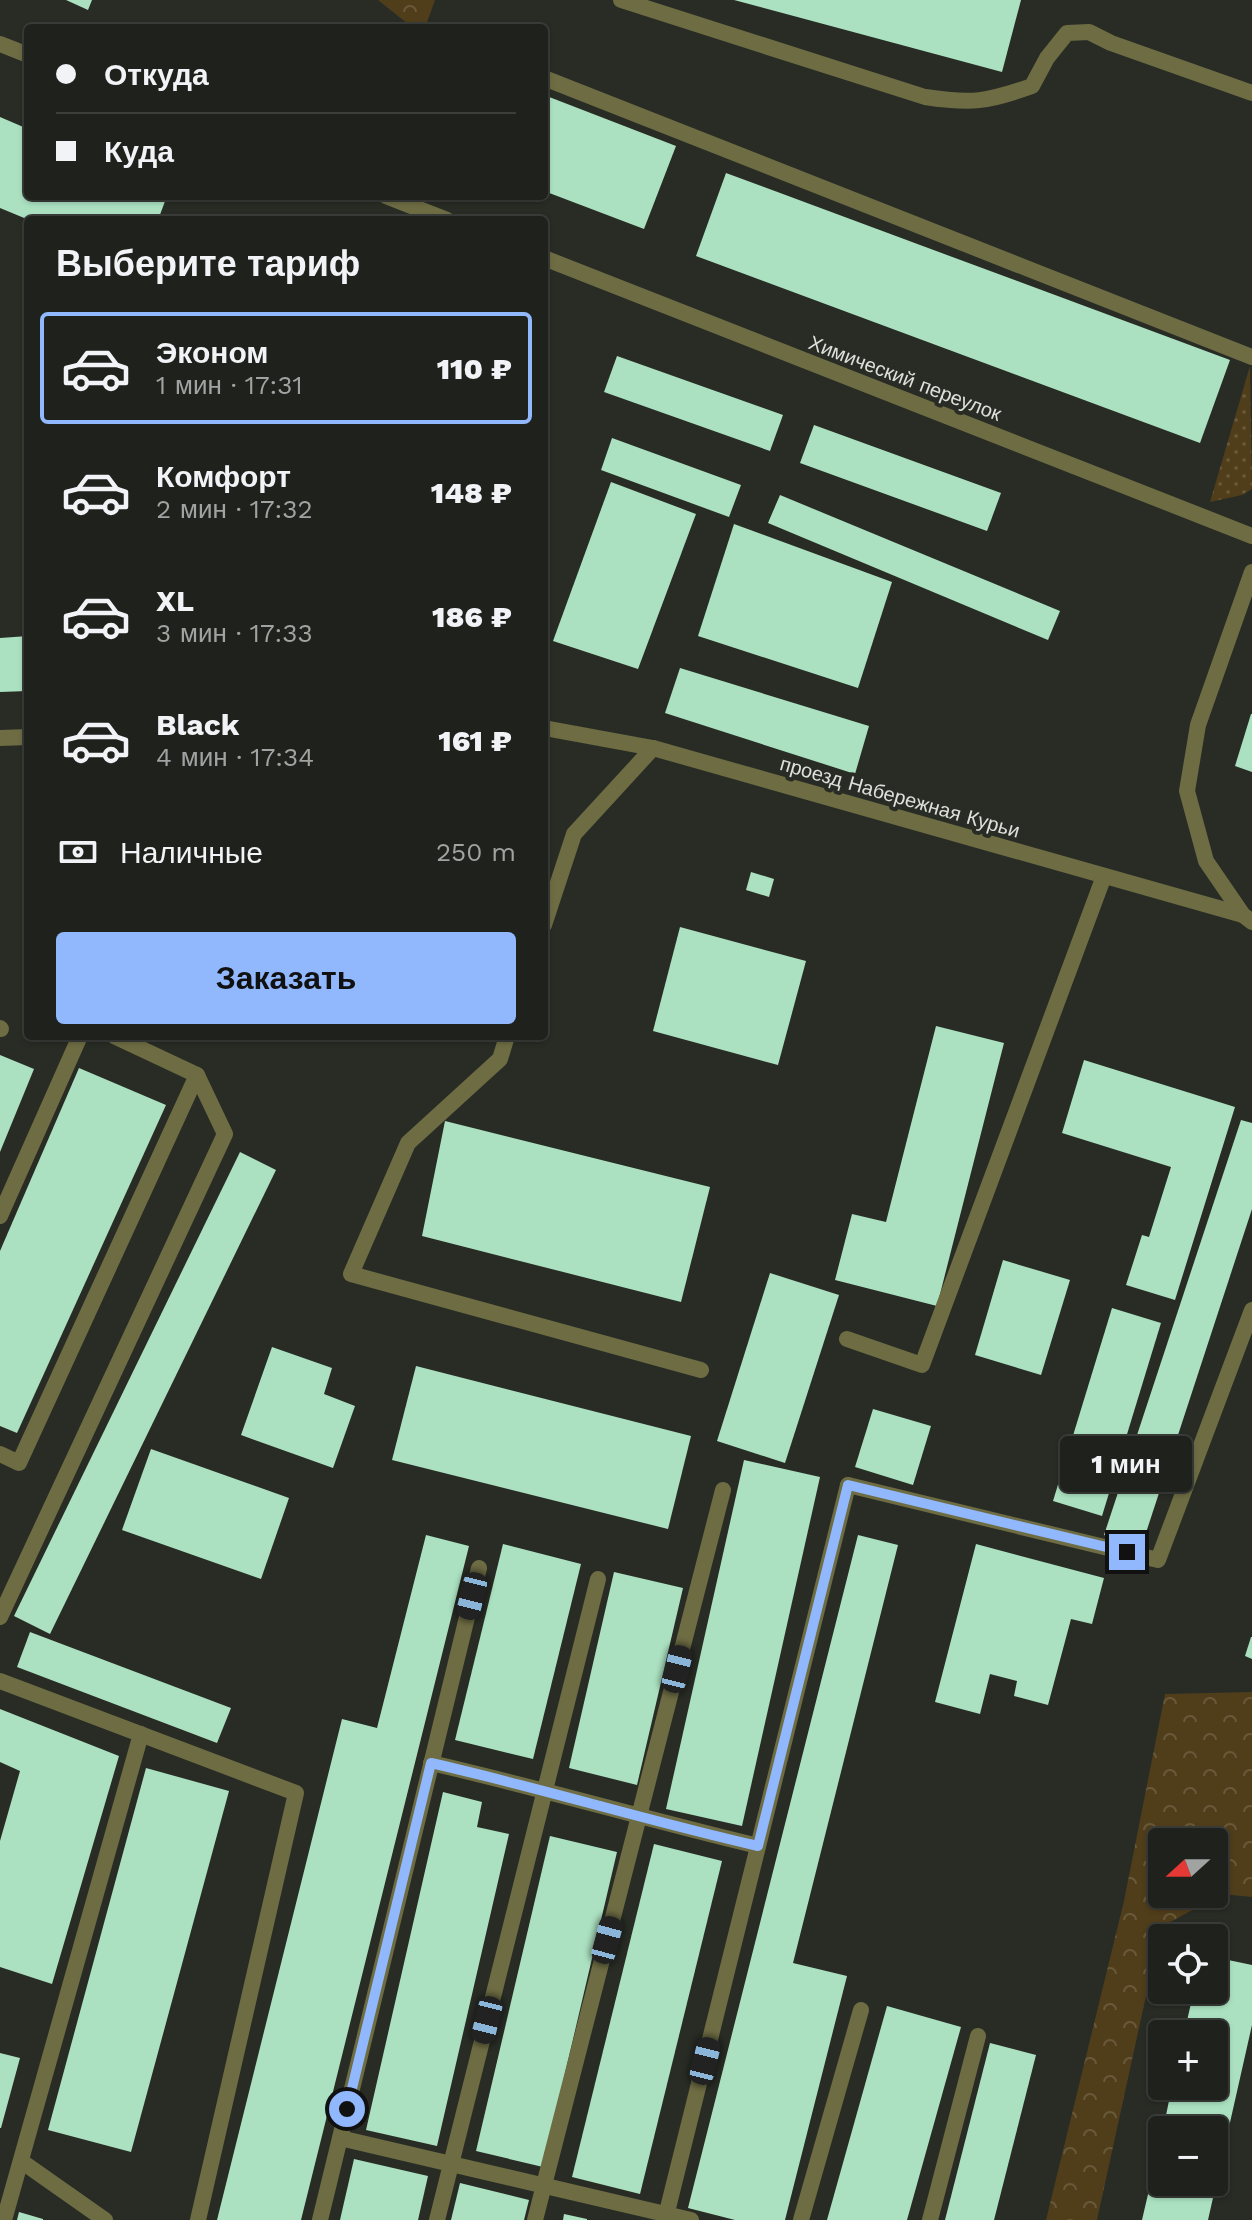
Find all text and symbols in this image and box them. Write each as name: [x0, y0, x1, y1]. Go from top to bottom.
text: Откуда: [104, 57, 209, 92]
text: Куда: [104, 134, 174, 169]
text: Выберите тариф: [56, 243, 360, 285]
street label: Химический переулок: [805, 330, 1005, 426]
icon: car: [60, 332, 132, 404]
text: Эконом: [156, 335, 269, 370]
text: 110 ₽: [437, 351, 512, 386]
text: 1 мин · 17:31: [156, 370, 303, 400]
icon: car: [60, 456, 132, 528]
text: Комфорт: [156, 459, 291, 494]
text: 148 ₽: [431, 475, 512, 510]
text: 2 мин · 17:32: [156, 494, 313, 524]
icon: car: [60, 580, 132, 652]
text: XL: [156, 583, 194, 618]
text: 186 ₽: [432, 599, 512, 634]
text: 3 мин · 17:33: [156, 618, 313, 648]
icon: car: [60, 704, 132, 776]
text: Black: [156, 707, 240, 742]
text: 161 ₽: [438, 723, 512, 758]
text: 4 мин · 17:34: [156, 742, 314, 772]
street label: проезд Набережная Курьи: [777, 751, 1023, 843]
icon: cash: [56, 830, 100, 874]
text: Наличные: [120, 835, 263, 870]
text: 250 m: [436, 837, 516, 867]
button: Заказать: [56, 932, 516, 1024]
callout: 1 мин: [1061, 1436, 1193, 1492]
text: 1 мин: [1091, 1449, 1161, 1479]
route end: [1109, 1534, 1145, 1570]
car: [455, 1570, 489, 1622]
car: [660, 1643, 694, 1695]
north arrow: [1148, 1828, 1228, 1908]
map controls: [1148, 1828, 1228, 2196]
car: [589, 1914, 625, 1966]
button: locate: [1148, 1924, 1228, 2004]
car: [470, 1994, 504, 2046]
button: +: [1148, 2020, 1228, 2100]
car: [688, 2035, 722, 2087]
route start: [329, 2091, 365, 2127]
button: −: [1148, 2116, 1228, 2196]

